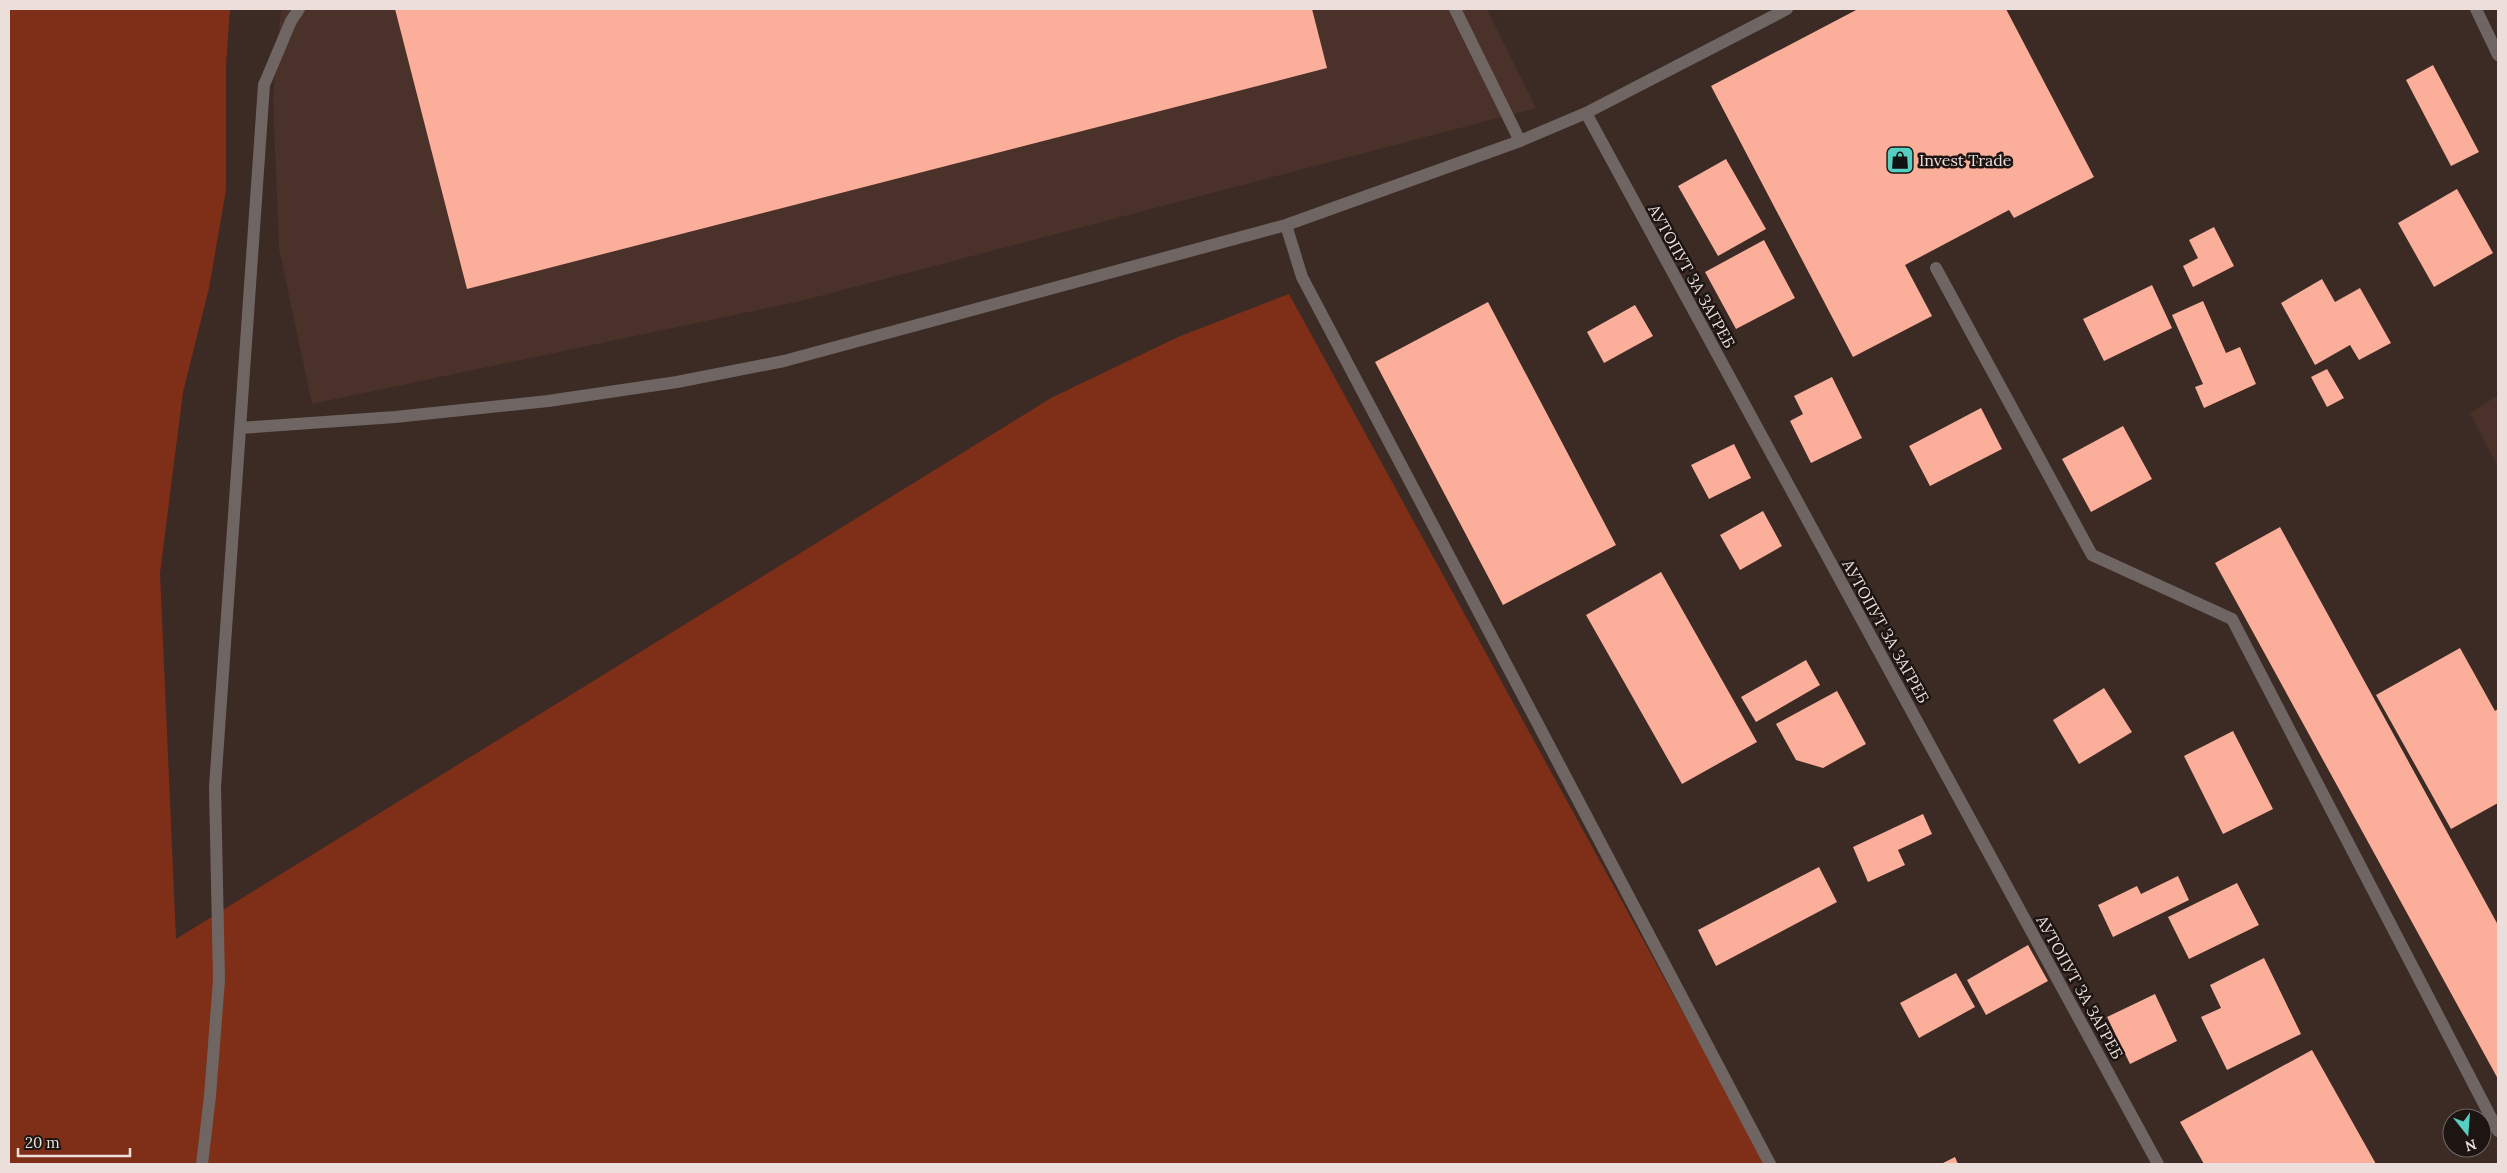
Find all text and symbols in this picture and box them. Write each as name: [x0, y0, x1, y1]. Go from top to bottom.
shop icon: Invest Trade: [1885, 145, 1915, 175]
place label: Invest Trade: [1919, 150, 2012, 170]
street label: АУТОПУТ ЗА ЗАГРЕБ: [1644, 200, 1740, 351]
street label: АУТОПУТ ЗА ЗАГРЕБ: [1838, 555, 1934, 706]
street label: АУТОПУТ ЗА ЗАГРЕБ: [2032, 911, 2128, 1062]
north arrow: [2442, 1108, 2492, 1158]
scale bar: [18, 1126, 130, 1158]
text: 20 m: [25, 1133, 60, 1152]
text: N: [2463, 1135, 2479, 1156]

